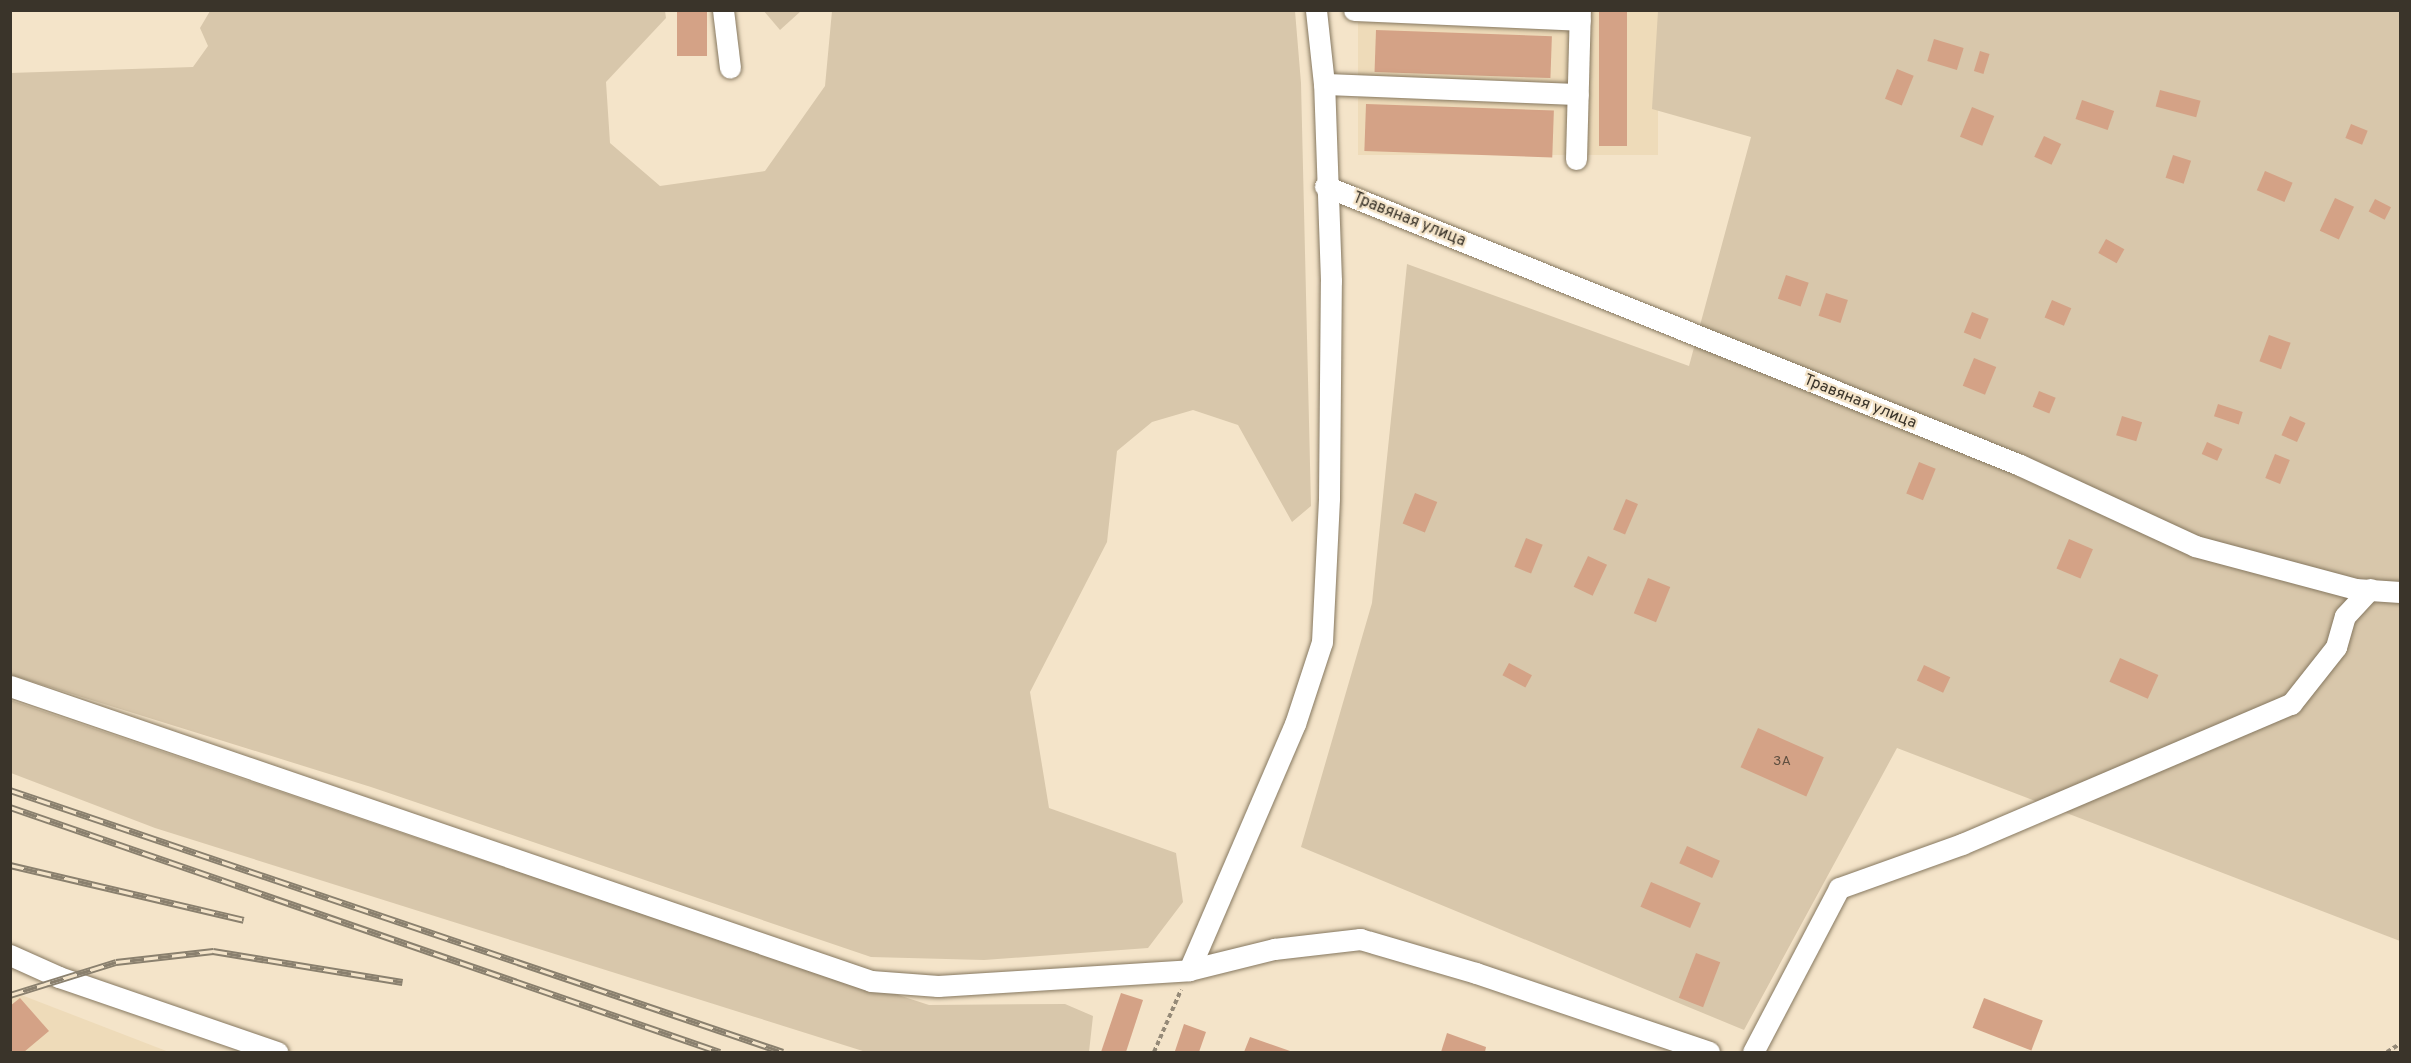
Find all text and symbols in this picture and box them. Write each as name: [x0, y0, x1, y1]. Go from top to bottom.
street label: Травяная улица: [1350, 189, 1468, 251]
street label: Травяная улица: [1801, 371, 1919, 433]
house number: 3А: [1773, 754, 1791, 770]

